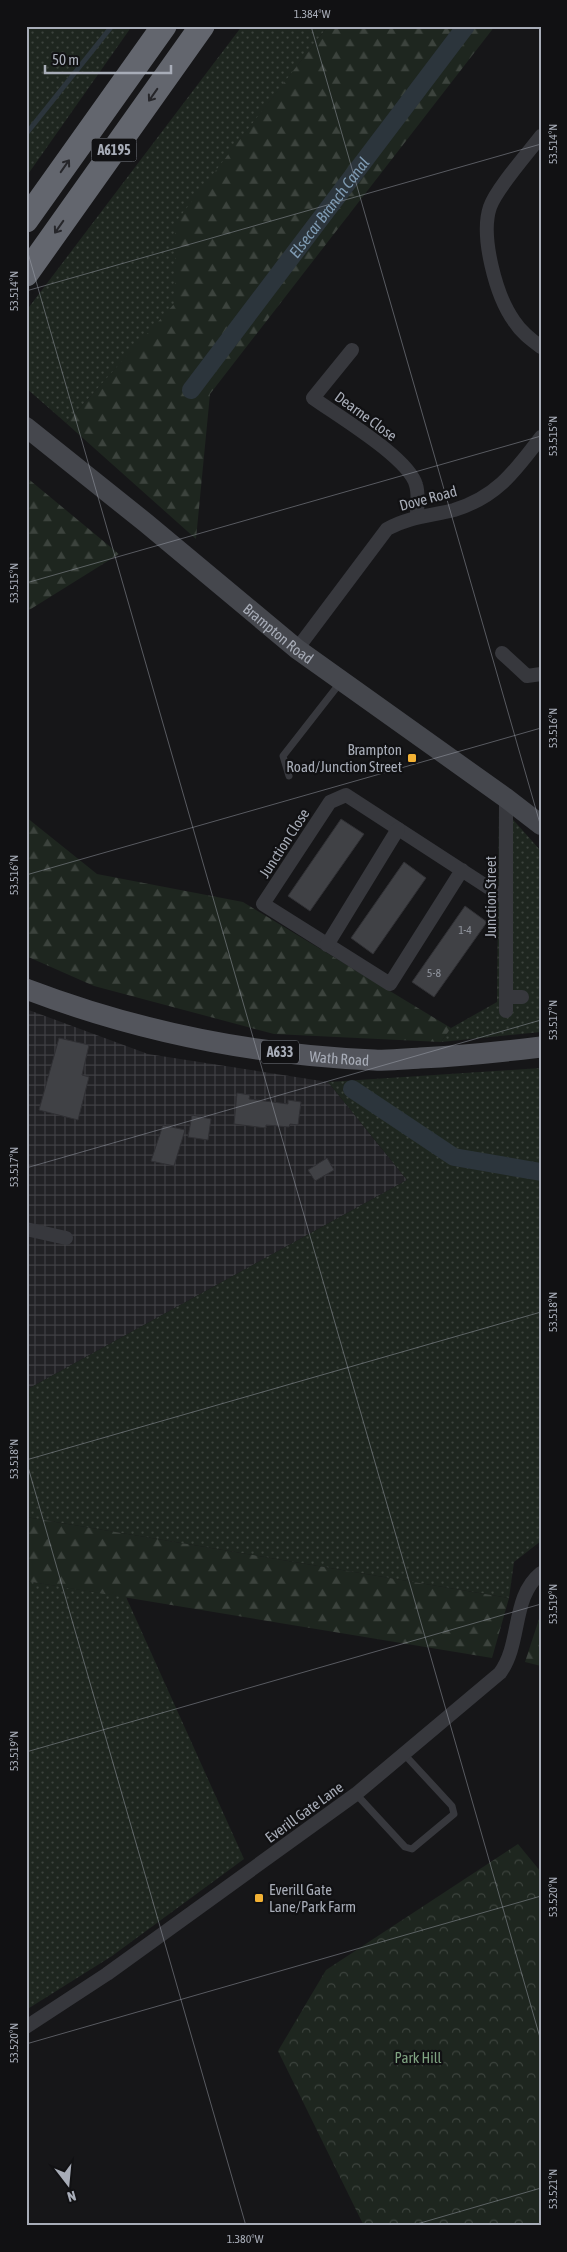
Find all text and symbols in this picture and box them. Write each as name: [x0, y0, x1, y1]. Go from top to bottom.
text: 1.384°W: [294, 7, 331, 21]
scale bar: [45, 42, 171, 74]
text: 50 m: [52, 51, 79, 68]
one-way arrow: [148, 87, 158, 101]
text: 53.514°N: [546, 124, 560, 164]
road number: A6195: [92, 138, 136, 162]
water label: Elsecar Branch Canal: [285, 154, 373, 261]
one-way arrow: [60, 159, 70, 173]
one-way arrow: [54, 220, 64, 234]
text: 53.514°N: [7, 271, 21, 311]
street label: Dearne Close: [332, 388, 400, 444]
text: 53.515°N: [546, 416, 560, 456]
street label: Dove Road: [397, 482, 459, 514]
text: 53.515°N: [7, 563, 21, 603]
street label: Brampton Road: [240, 600, 317, 667]
text: 53.516°N: [546, 708, 560, 748]
place label: Brampton Road/Junction Street: [286, 741, 402, 775]
marker: Brampton Road/Junction Street: [406, 752, 418, 764]
street label: Junction Close: [255, 805, 313, 881]
text: 53.516°N: [7, 855, 21, 895]
street label: Junction Street: [482, 856, 499, 938]
house number: 1-4: [458, 923, 472, 937]
house number: 5-8: [427, 966, 441, 980]
text: 53.517°N: [546, 1000, 560, 1040]
road number: A633: [261, 1040, 299, 1064]
street label: Wath Road: [309, 1047, 370, 1068]
text: 53.517°N: [7, 1147, 21, 1187]
text: 53.518°N: [546, 1292, 560, 1332]
text: 53.518°N: [7, 1439, 21, 1479]
text: 53.519°N: [546, 1584, 560, 1624]
text: 53.519°N: [7, 1731, 21, 1771]
street label: Everill Gate Lane: [262, 1778, 346, 1846]
text: 53.520°N: [546, 1877, 560, 1917]
place label: Everill Gate Lane/Park Farm: [269, 1881, 356, 1915]
marker: Everill Gate Lane/Park Farm: [253, 1892, 265, 1904]
text: 53.520°N: [7, 2023, 21, 2063]
park label: Park Hill: [394, 2049, 442, 2066]
north arrow: [42, 2160, 92, 2210]
text: 53.521°N: [546, 2169, 560, 2209]
text: N: [65, 2188, 78, 2205]
text: 1.380°W: [227, 2232, 264, 2246]

